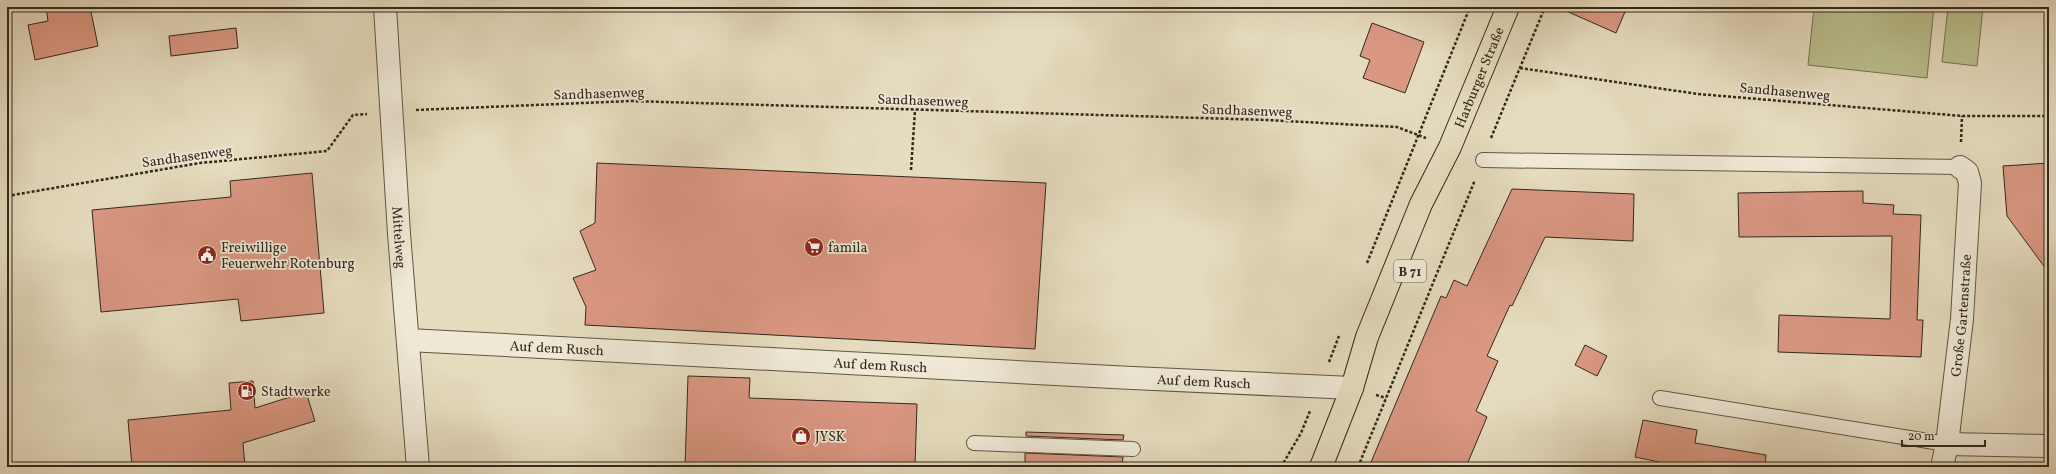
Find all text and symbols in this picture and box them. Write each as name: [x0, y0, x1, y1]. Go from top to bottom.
street label: Harburger Straße: [1451, 24, 1510, 131]
street label: Sandhasenweg: [1739, 79, 1831, 106]
street label: Sandhasenweg: [553, 83, 645, 106]
street label: Sandhasenweg: [877, 90, 969, 113]
street label: Sandhasenweg: [1201, 100, 1293, 123]
street label: Sandhasenweg: [141, 142, 234, 173]
street label: Mittelweg: [386, 206, 410, 269]
supermarket icon: famila: [803, 236, 825, 258]
place label: Freiwillige Feuerwehr Rotenburg: [221, 239, 355, 274]
place label: famila: [828, 239, 868, 258]
public building icon: Freiwillige Feuerwehr Rotenburg: [196, 244, 218, 266]
street label: Große Gartenstraße: [1947, 253, 1977, 378]
road number: B 71: [1394, 260, 1426, 282]
street label: Auf dem Rusch: [509, 337, 604, 361]
street label: Auf dem Rusch: [833, 354, 928, 378]
street label: Auf dem Rusch: [1156, 371, 1251, 394]
fuel station icon: Stadtwerke: [236, 380, 258, 402]
place label: Stadtwerke: [261, 383, 331, 402]
scale bar: [1902, 422, 1985, 448]
shop icon: JYSK: [790, 425, 812, 447]
place label: JYSK: [815, 428, 846, 447]
text: 20 m: [1908, 429, 1935, 445]

